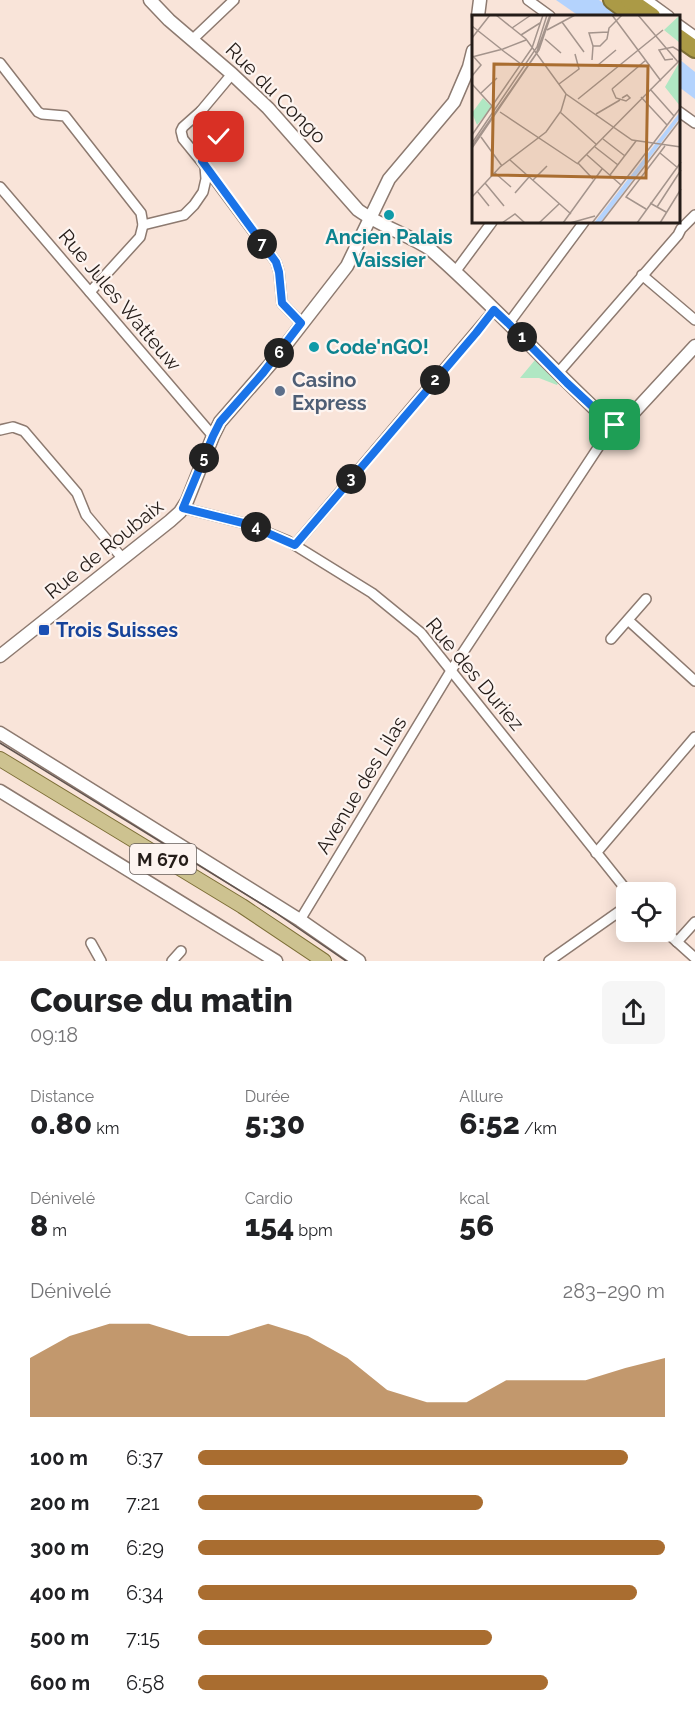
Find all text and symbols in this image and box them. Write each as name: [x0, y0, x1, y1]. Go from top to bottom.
inset map: [472, 15, 680, 224]
street label: Rue du Congo: [221, 38, 331, 148]
pin: [193, 111, 244, 162]
icon: check: [202, 120, 235, 153]
marker: Ancien Palais Vaissier: [382, 208, 396, 222]
street label: Rue Jules Watteuw: [54, 224, 186, 376]
place label: Ancien Palais Vaissier: [325, 225, 453, 272]
pin: 7: [247, 229, 277, 259]
text: 7: [258, 234, 266, 253]
pin: 1: [507, 322, 537, 352]
text: 1: [518, 327, 526, 346]
place label: Code'nGO!: [326, 335, 429, 359]
pin: 6: [264, 338, 294, 368]
marker: Code'nGO!: [307, 340, 321, 354]
text: 6: [274, 343, 284, 362]
pin: 2: [420, 365, 450, 395]
place label: Casino Express: [292, 368, 367, 415]
text: 2: [430, 370, 440, 389]
marker: Casino Express: [273, 384, 287, 398]
pin: [589, 399, 640, 450]
icon: arrive: [598, 408, 631, 441]
pin: 5: [189, 443, 219, 473]
text: 5: [200, 448, 208, 467]
pin: 3: [336, 464, 366, 494]
text: 3: [347, 469, 355, 488]
street label: Rue de Roubaix: [40, 494, 168, 604]
pin: 4: [241, 512, 271, 542]
text: 4: [251, 517, 261, 536]
street label: Rue des Duriez: [421, 613, 529, 735]
place label: Trois Suisses: [56, 618, 178, 642]
marker: Trois Suisses: [37, 623, 51, 637]
street label: Avenue des Lilas: [310, 712, 412, 858]
road number: M 670: [130, 844, 196, 874]
map controls: [616, 882, 676, 942]
button: locate: [616, 882, 676, 942]
text: Course du matin: [30, 981, 293, 1020]
button: share: [602, 981, 665, 1044]
text: 09:18: [30, 1023, 78, 1047]
text: Distance: [30, 1087, 94, 1106]
text: Durée: [245, 1087, 290, 1106]
text: Allure: [459, 1087, 503, 1106]
text: 0.80: [30, 1106, 92, 1141]
text: 5:30: [245, 1106, 305, 1141]
text: 6:52: [459, 1106, 520, 1141]
text: km: [92, 1119, 120, 1138]
text: /km: [520, 1119, 557, 1138]
text: Dénivelé: [30, 1189, 95, 1208]
text: Cardio: [245, 1189, 293, 1208]
text: kcal: [459, 1189, 489, 1208]
text: 8: [30, 1208, 48, 1243]
text: 154: [245, 1208, 294, 1243]
text: 56: [459, 1208, 494, 1243]
text: m: [48, 1221, 67, 1240]
text: bpm: [294, 1221, 333, 1240]
text: Dénivelé: [30, 1279, 111, 1303]
text: 283–290 m: [563, 1279, 665, 1303]
text: 100 m: [30, 1446, 88, 1470]
text: 6:37: [126, 1446, 163, 1470]
text: 200 m: [30, 1491, 89, 1515]
text: 7:21: [126, 1491, 159, 1515]
text: 300 m: [30, 1536, 89, 1560]
text: 6:29: [126, 1536, 164, 1560]
text: 400 m: [30, 1581, 89, 1605]
text: 6:34: [126, 1581, 163, 1605]
text: 500 m: [30, 1626, 89, 1650]
text: 7:15: [126, 1626, 160, 1650]
text: 600 m: [30, 1671, 90, 1695]
text: 6:58: [126, 1671, 165, 1695]

